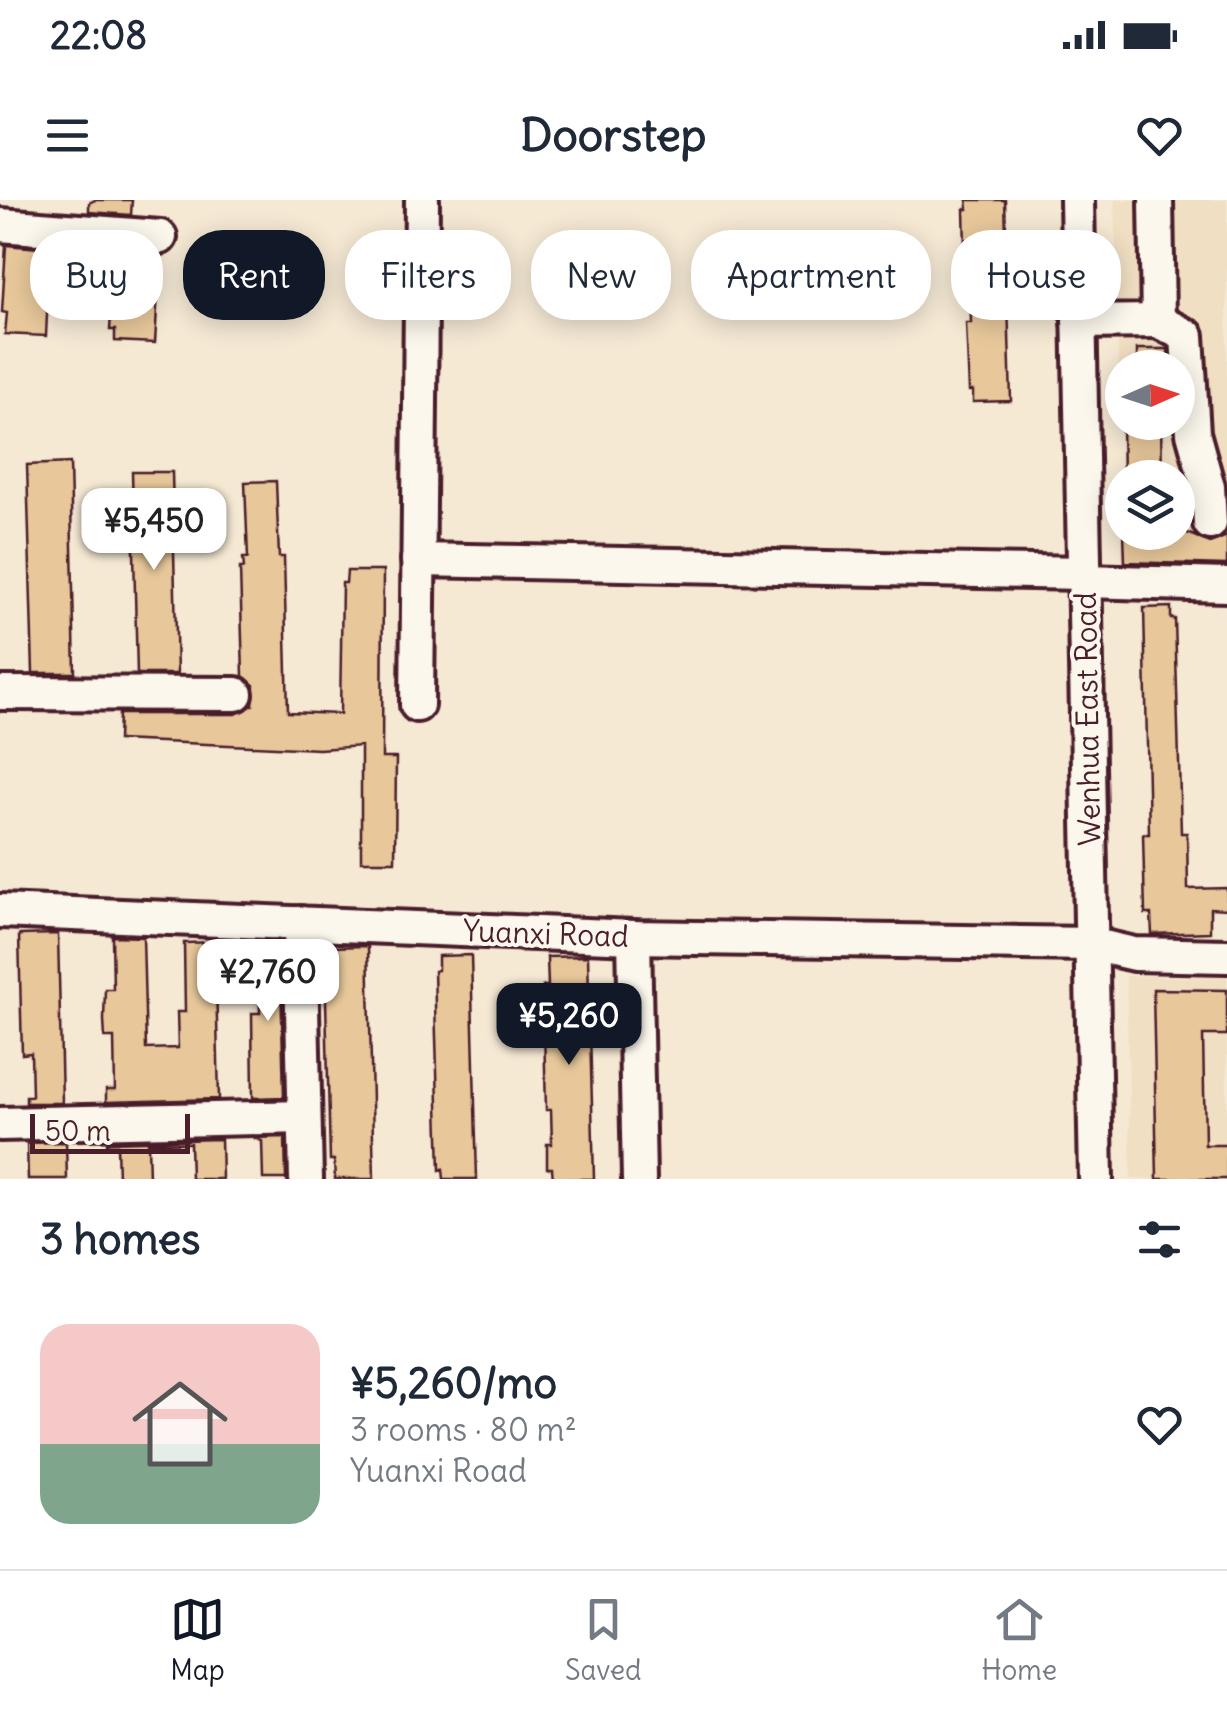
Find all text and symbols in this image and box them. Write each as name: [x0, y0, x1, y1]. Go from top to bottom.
text: 22:08: [50, 12, 147, 59]
text: Doorstep: [521, 107, 706, 163]
icon: menu: [40, 108, 95, 163]
icon: heart: [1132, 108, 1187, 163]
chip: Buy: [30, 230, 163, 320]
chip: Rent: [183, 230, 325, 320]
chip: Filters: [345, 230, 511, 320]
chip: New: [531, 230, 671, 320]
chip: Apartment: [691, 230, 931, 320]
chip: House: [951, 230, 1121, 320]
north arrow: [1105, 350, 1195, 440]
map controls: [1105, 350, 1195, 550]
button: layers: [1105, 460, 1195, 550]
pin: ¥5,450: [73, 488, 235, 573]
text: ¥5,450: [103, 500, 205, 541]
street label: Wenhua East Road: [1066, 592, 1108, 846]
street label: Yuanxi Road: [462, 911, 630, 955]
pin: ¥2,760: [187, 939, 349, 1024]
text: ¥2,760: [219, 951, 317, 992]
pin: ¥5,260: [488, 983, 650, 1068]
text: ¥5,260: [519, 995, 619, 1036]
scale bar: [30, 1109, 190, 1154]
text: 50 m: [45, 1113, 111, 1149]
icon: filters: [1132, 1212, 1187, 1267]
text: 3 homes: [40, 1213, 200, 1265]
text: ¥5,260/mo: [350, 1357, 557, 1409]
icon: home: [120, 1364, 240, 1484]
icon: heart: [1132, 1397, 1187, 1452]
text: 3 rooms · 80 m²: [350, 1409, 577, 1450]
text: Yuanxi Road: [350, 1450, 527, 1491]
tab: Map: [170, 1592, 225, 1688]
tab: Saved: [565, 1592, 642, 1688]
tab: Home: [982, 1592, 1057, 1688]

